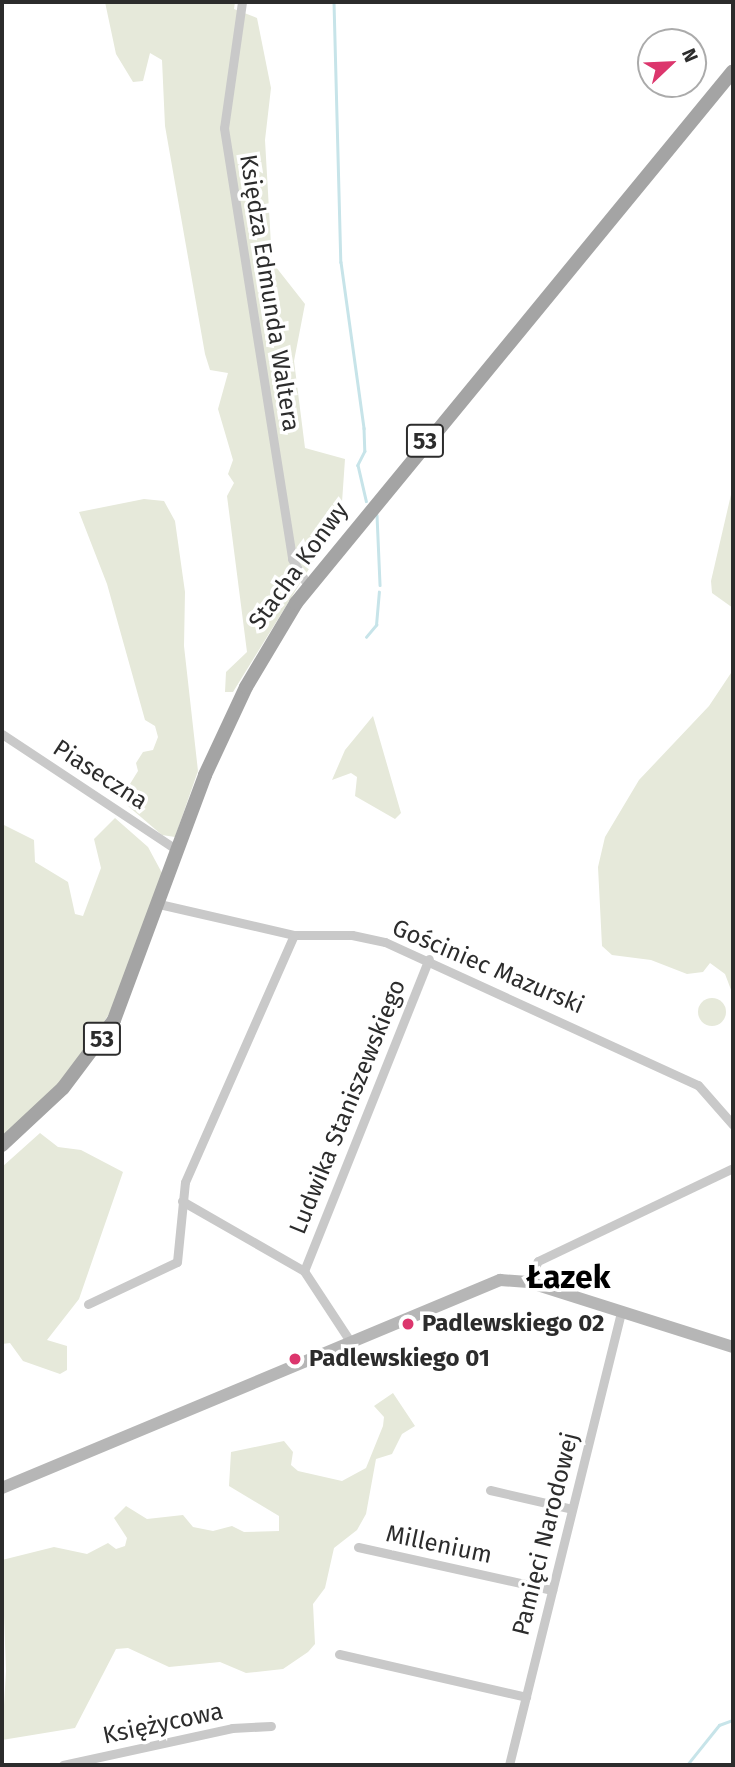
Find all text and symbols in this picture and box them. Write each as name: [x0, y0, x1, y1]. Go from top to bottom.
north arrow: [637, 28, 707, 98]
text: N: [677, 45, 703, 66]
street label: Księdza Edmunda Waltera: [233, 152, 305, 434]
road number: 53: [406, 422, 444, 461]
street label: Stacha Konwy: [243, 497, 355, 635]
street label: Piaseczna: [47, 734, 153, 816]
street label: Gościniec Mazurski: [388, 914, 588, 1020]
street label: Ludwika Staniszewskiego: [284, 976, 412, 1238]
road number: 53: [83, 1020, 121, 1058]
district label: Łazek: [526, 1258, 610, 1296]
place label: Padlewskiego 02: [422, 1310, 604, 1338]
marker: Padlewskiego 02: [400, 1316, 416, 1332]
place label: Padlewskiego 01: [309, 1345, 490, 1373]
marker: Padlewskiego 01: [287, 1351, 303, 1367]
street label: Pamięci Narodowej: [507, 1430, 585, 1638]
street label: Millenium: [383, 1520, 495, 1570]
street label: Księżycowa: [100, 1697, 226, 1751]

